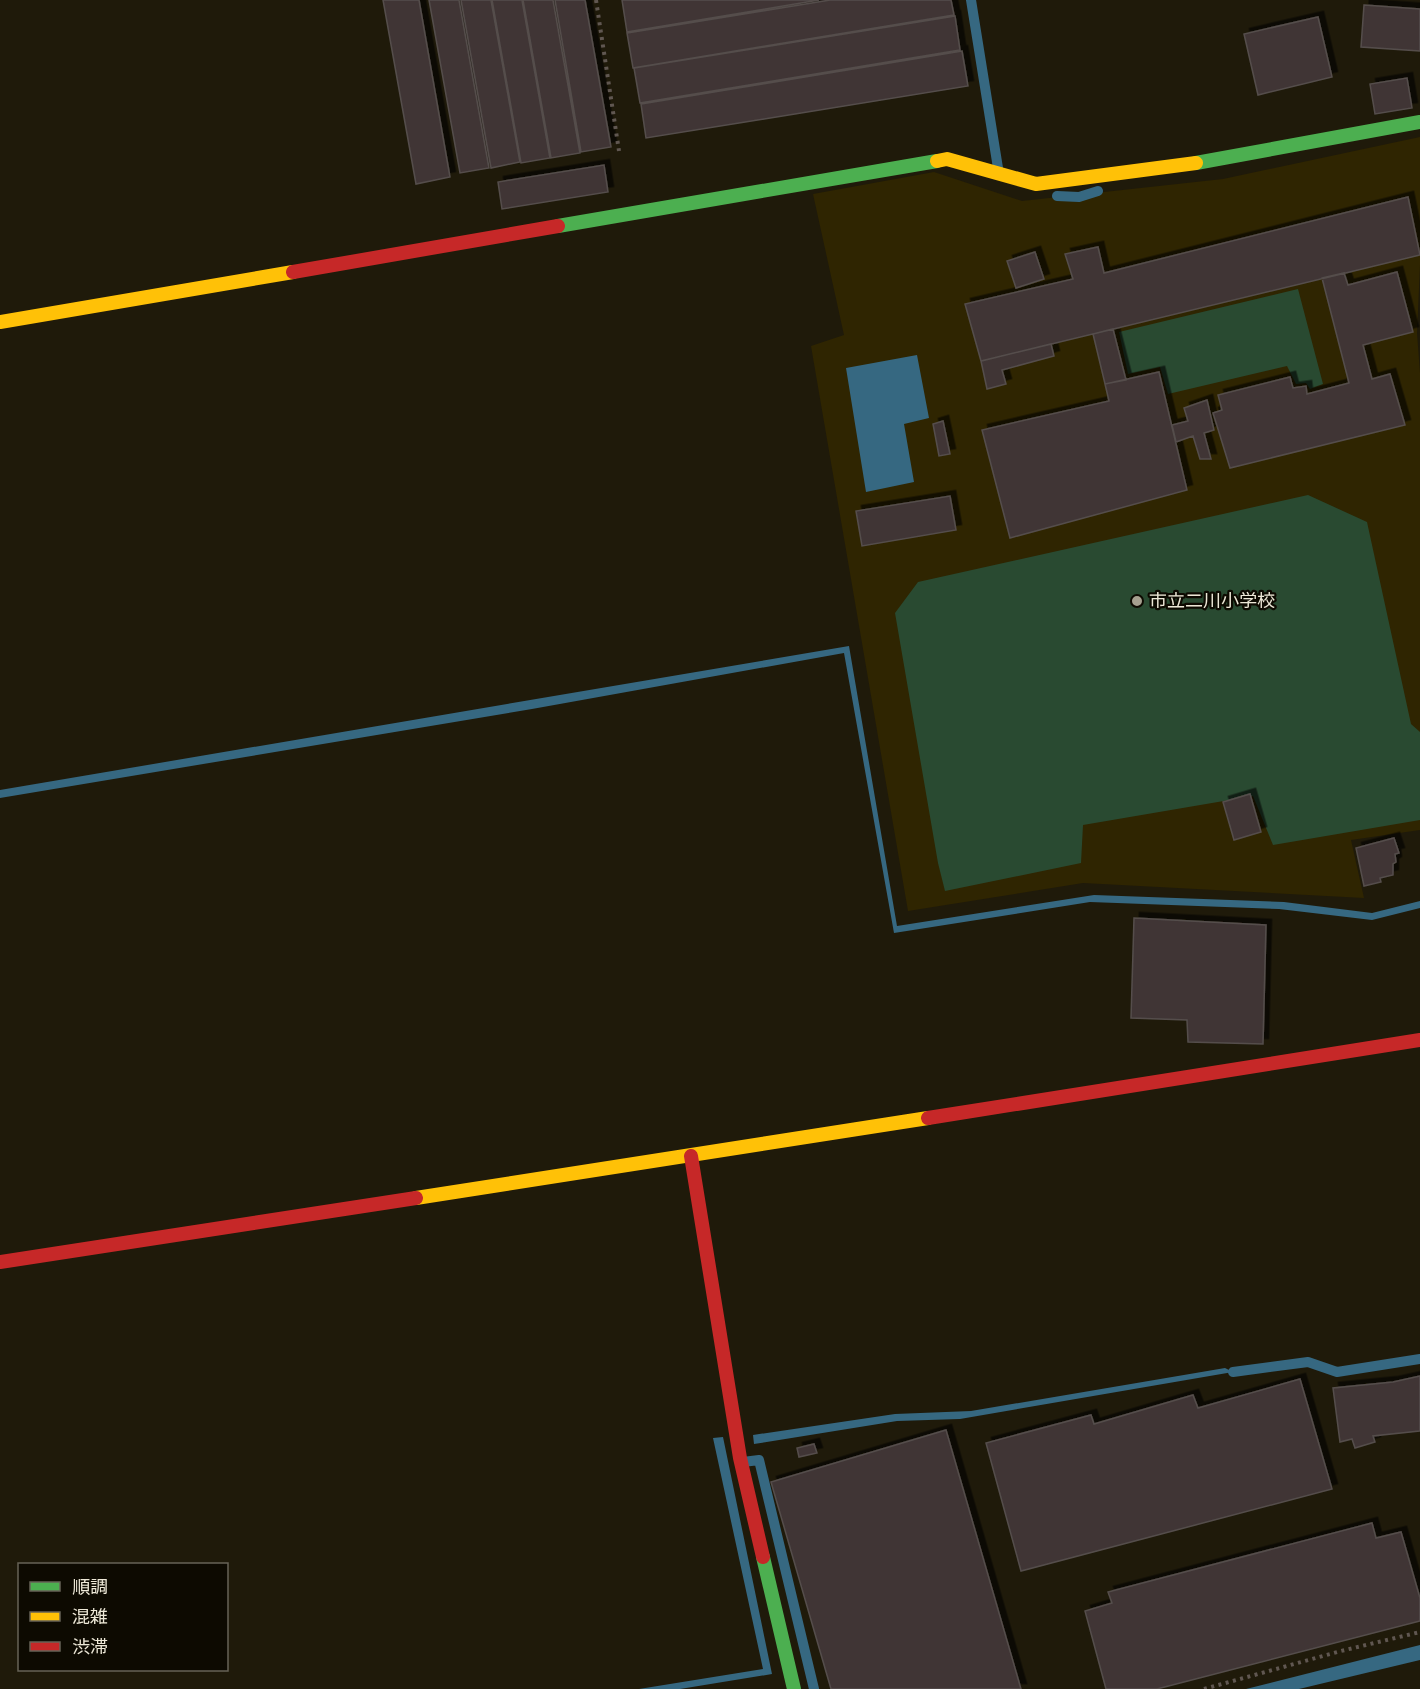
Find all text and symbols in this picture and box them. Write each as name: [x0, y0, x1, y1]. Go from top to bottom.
place label: 市立二川小学校: [1149, 590, 1275, 612]
marker: 市立二川小学校: [1130, 594, 1144, 608]
legend: [18, 1563, 228, 1671]
text: 順調: [72, 1576, 108, 1598]
text: 混雑: [72, 1606, 108, 1628]
text: 渋滞: [72, 1636, 108, 1658]

